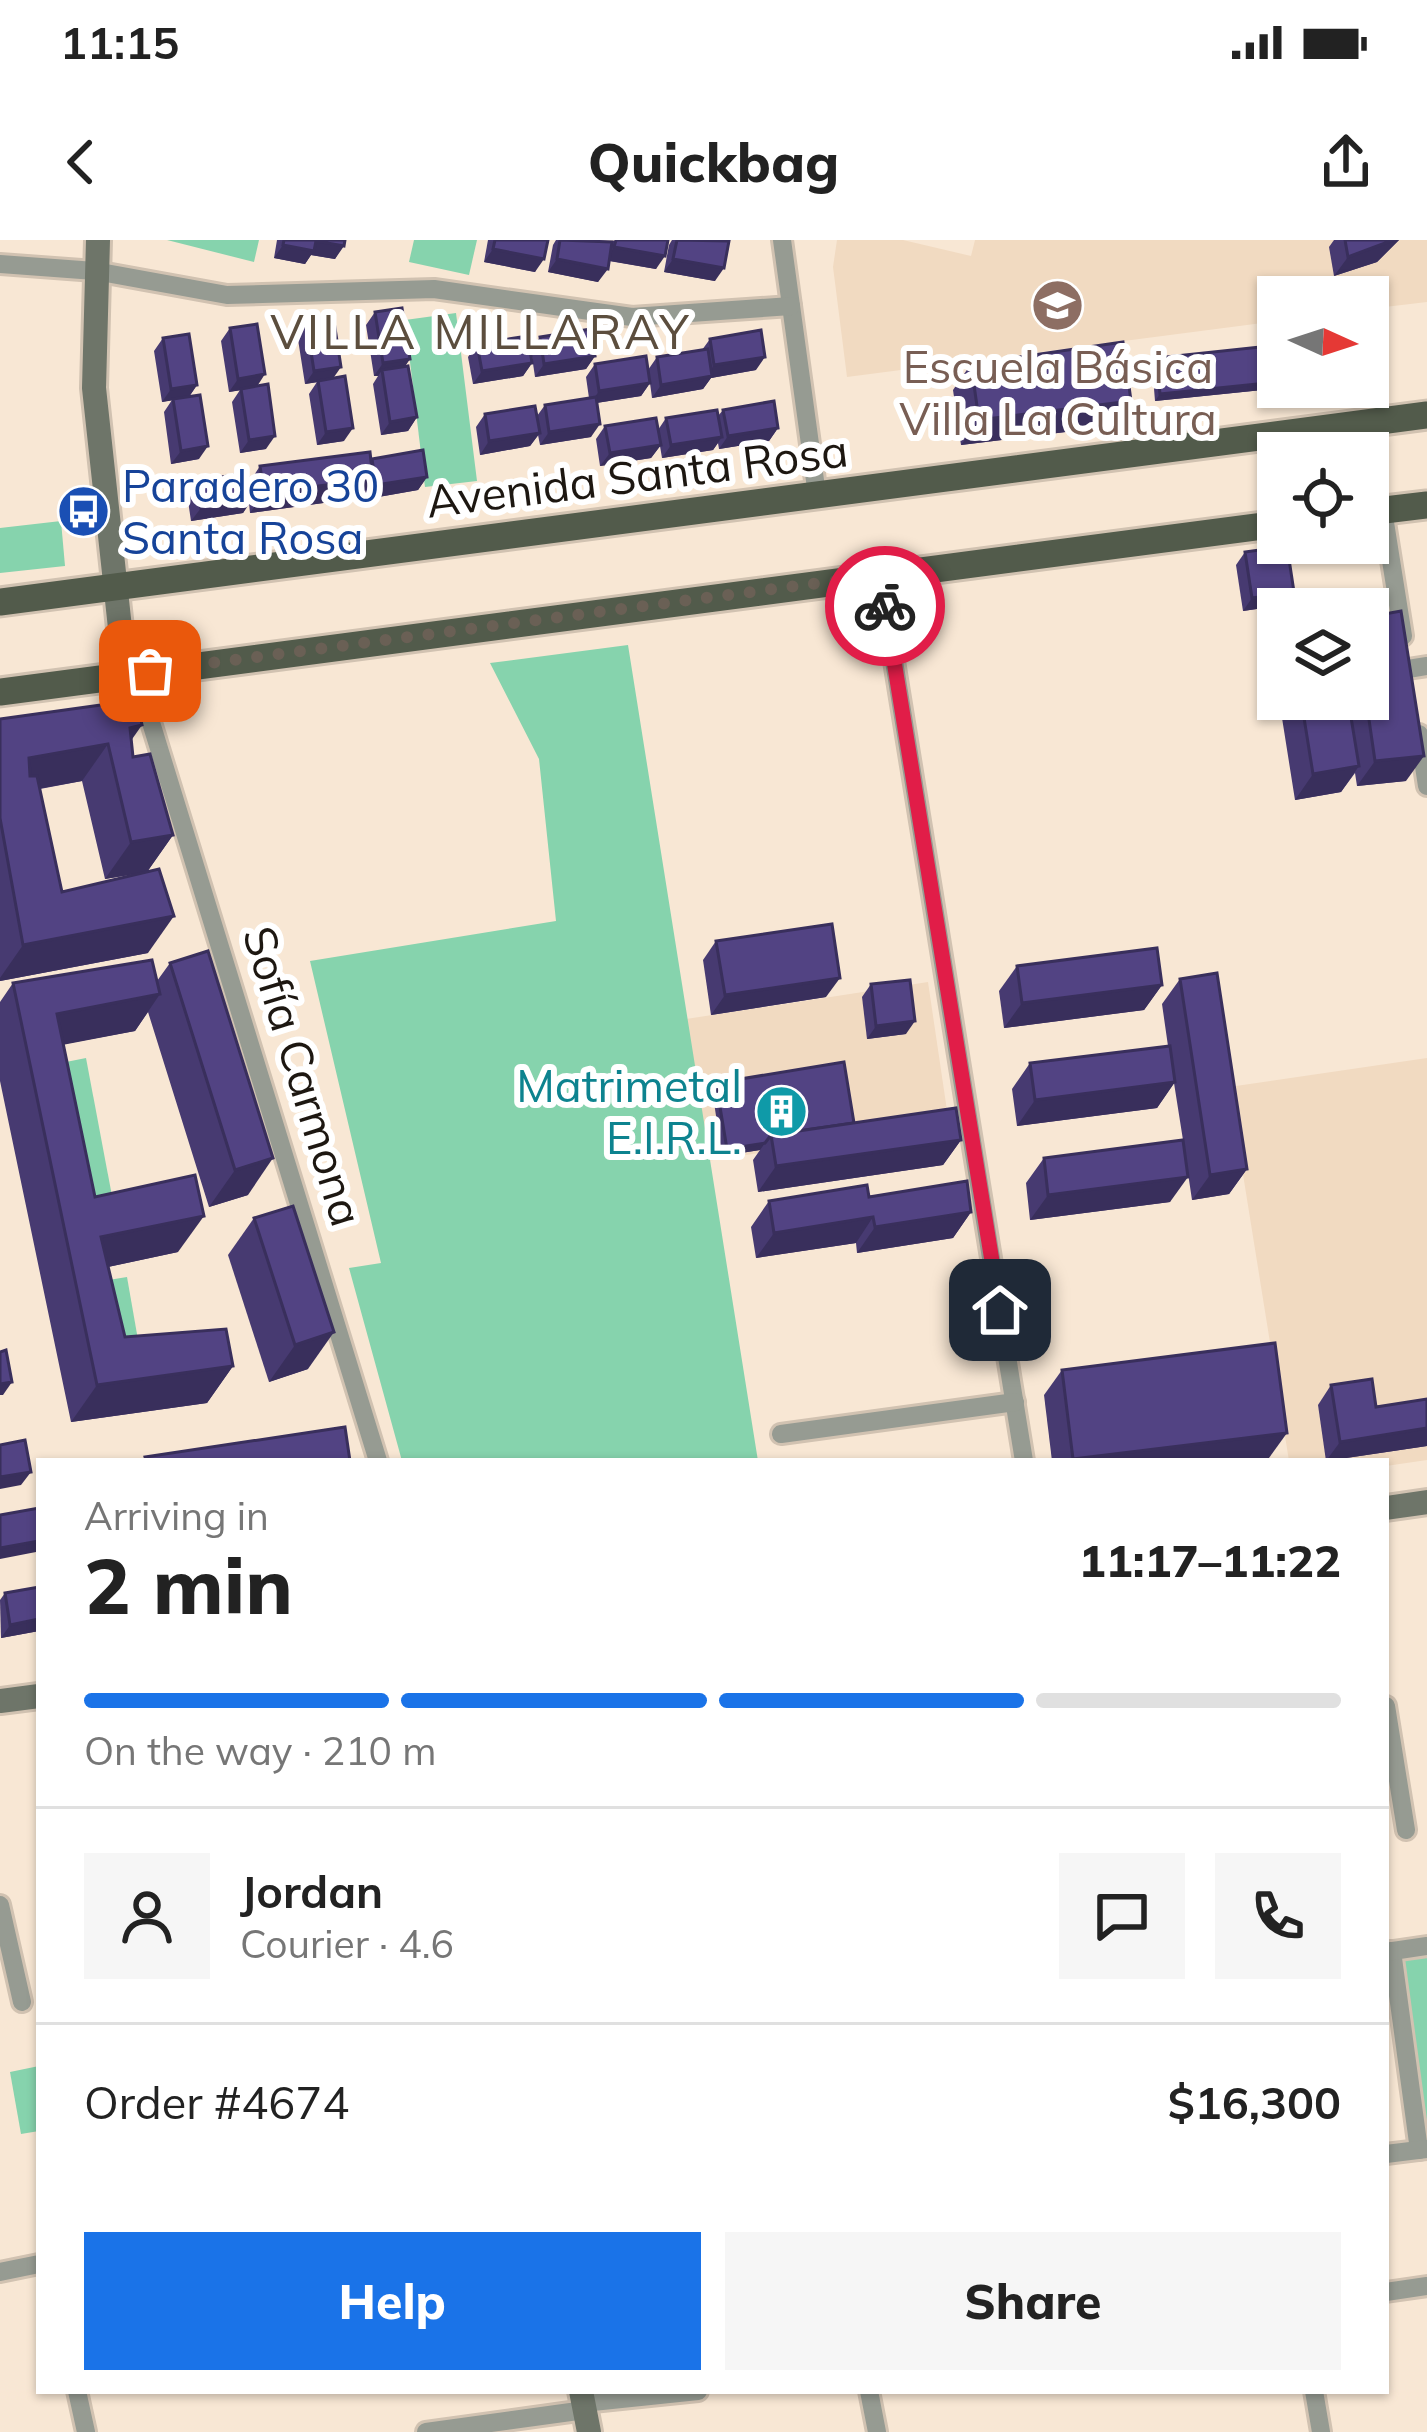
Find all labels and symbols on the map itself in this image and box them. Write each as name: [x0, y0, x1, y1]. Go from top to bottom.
north arrow: [1257, 276, 1389, 408]
school or university icon: Escuela Básica Villa La Cultura: [1030, 278, 1086, 334]
district label: VILLA MILLARAY: [270, 301, 692, 361]
place label: Escuela Básica Villa La Cultura: [899, 338, 1217, 446]
street label: Avenida Santa Rosa: [423, 421, 851, 529]
place label: Paradero 30 Santa Rosa: [122, 457, 379, 565]
bus stop icon: Paradero 30 Santa Rosa: [55, 484, 111, 540]
courier: [825, 546, 945, 666]
pin: [99, 620, 201, 722]
street label: Sofía Carmona: [232, 919, 376, 1232]
place label: Matrimetal E.I.R.L.: [516, 1057, 742, 1165]
building icon: Matrimetal E.I.R.L.: [753, 1084, 809, 1140]
pin: [949, 1259, 1051, 1361]

